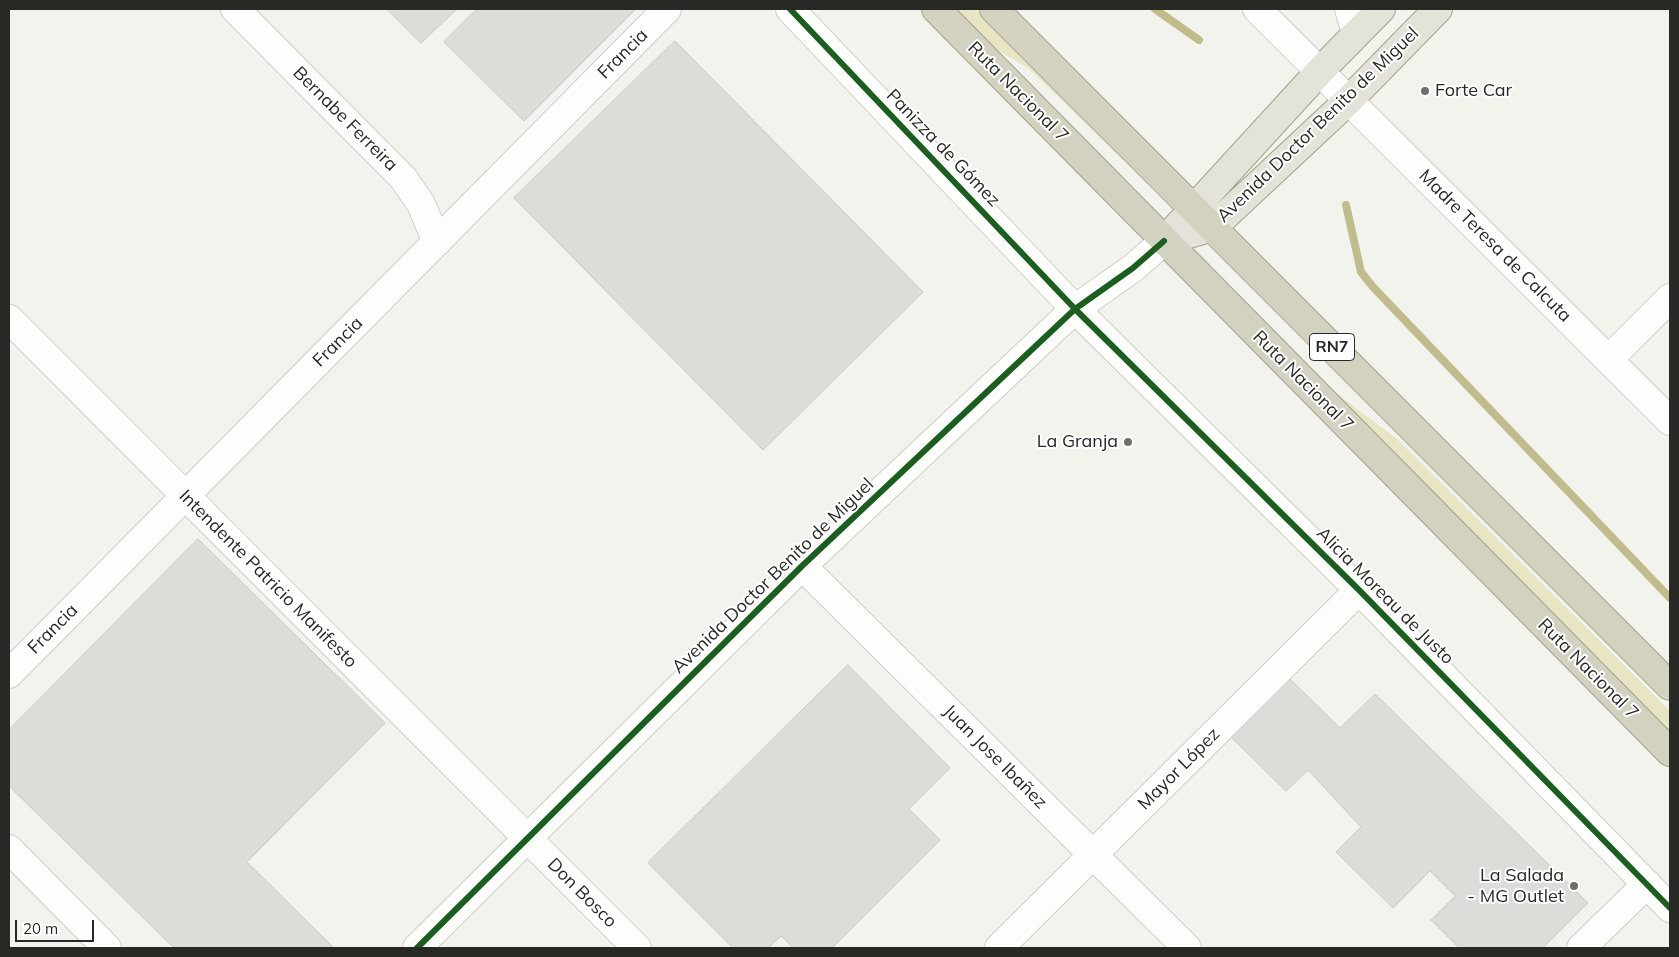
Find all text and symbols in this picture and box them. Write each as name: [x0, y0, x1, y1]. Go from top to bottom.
street label: Avenida Doctor Benito de Miguel: [1213, 23, 1423, 227]
street label: Francia: [594, 25, 652, 83]
street label: Ruta Nacional 7: [963, 37, 1073, 147]
street label: Bernabe Ferreira: [288, 62, 402, 176]
place label: Forte Car: [1435, 80, 1512, 102]
street label: Panizza de Gómez: [882, 85, 1004, 211]
marker: Forte Car: [1419, 85, 1431, 97]
street label: Madre Teresa de Calcuta: [1414, 165, 1576, 327]
street label: Francia: [309, 313, 367, 371]
street label: Ruta Nacional 7: [1248, 326, 1358, 436]
road number: RN7: [1310, 334, 1354, 361]
place label: La Granja: [1037, 431, 1118, 453]
marker: La Granja: [1122, 436, 1134, 448]
street label: Avenida Doctor Benito de Miguel: [668, 474, 878, 678]
street label: Intendente Patricio Manifesto: [174, 485, 362, 673]
street label: Alicia Moreau de Justo: [1312, 523, 1458, 669]
street label: Francia: [24, 600, 82, 658]
street label: Ruta Nacional 7: [1533, 614, 1643, 724]
street label: Juan Jose Ibañez: [939, 701, 1051, 813]
street label: Mayor López: [1134, 724, 1224, 814]
street label: Don Bosco: [543, 854, 621, 932]
place label: La Salada - MG Outlet: [1467, 865, 1564, 908]
marker: La Salada - MG Outlet: [1568, 880, 1580, 892]
scale bar: [18, 910, 96, 942]
text: 20 m: [23, 919, 58, 938]

